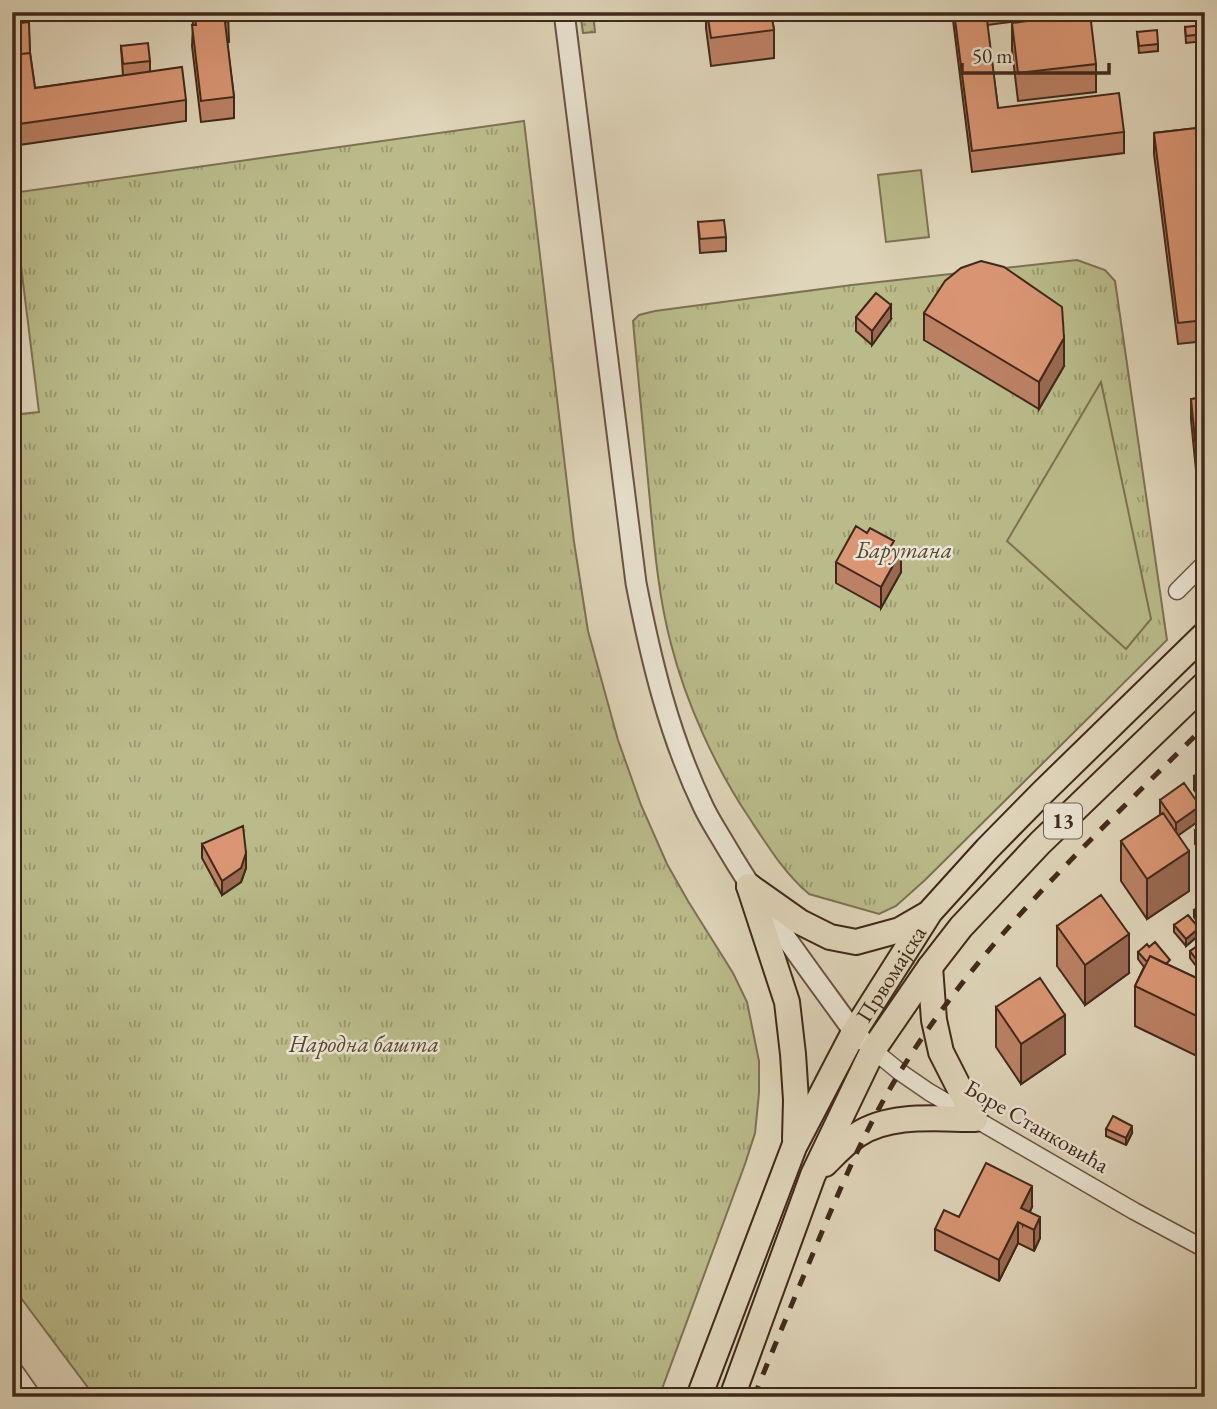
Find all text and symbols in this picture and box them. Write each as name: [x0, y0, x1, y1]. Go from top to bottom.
scale bar: [962, 32, 1108, 76]
text: 50 m: [972, 42, 1013, 69]
park label: Барутана: [855, 535, 952, 565]
road number: 13: [1044, 804, 1082, 838]
street label: Првомајска: [849, 919, 933, 1028]
park label: Народна башта: [288, 1029, 439, 1059]
street label: Боре Станковића: [959, 1072, 1115, 1180]

